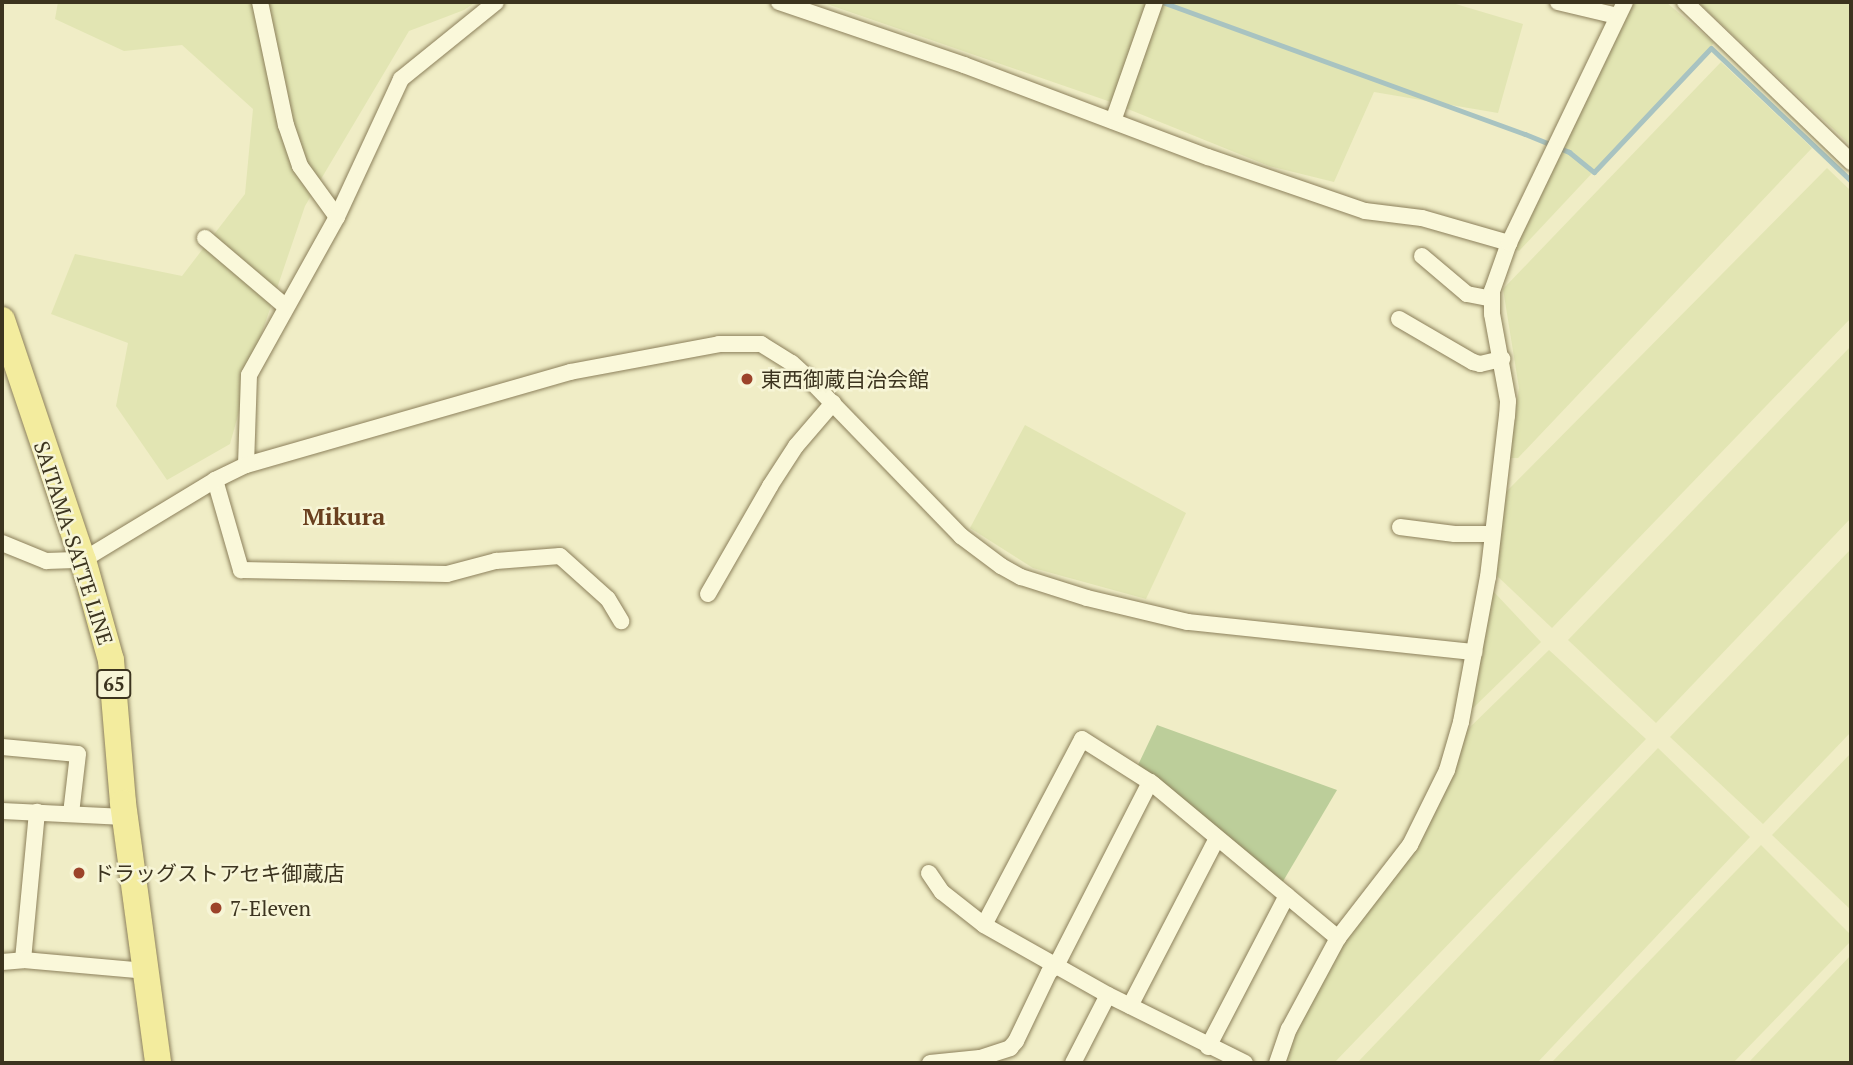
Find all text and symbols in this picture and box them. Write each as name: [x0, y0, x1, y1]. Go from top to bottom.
place label: 東西御蔵自治会館: [761, 366, 929, 392]
marker: 東西御蔵自治会館: [739, 371, 755, 387]
street label: SAITAMA-SATTE LINE: [29, 438, 119, 648]
district label: Mikura: [303, 503, 385, 531]
road number: 65: [95, 668, 133, 699]
place label: ドラッグストアセキ御蔵店: [93, 860, 345, 886]
marker: ドラッグストアセキ御蔵店: [71, 865, 87, 881]
place label: 7-Eleven: [230, 895, 311, 921]
marker: 7-Eleven: [208, 900, 224, 916]

